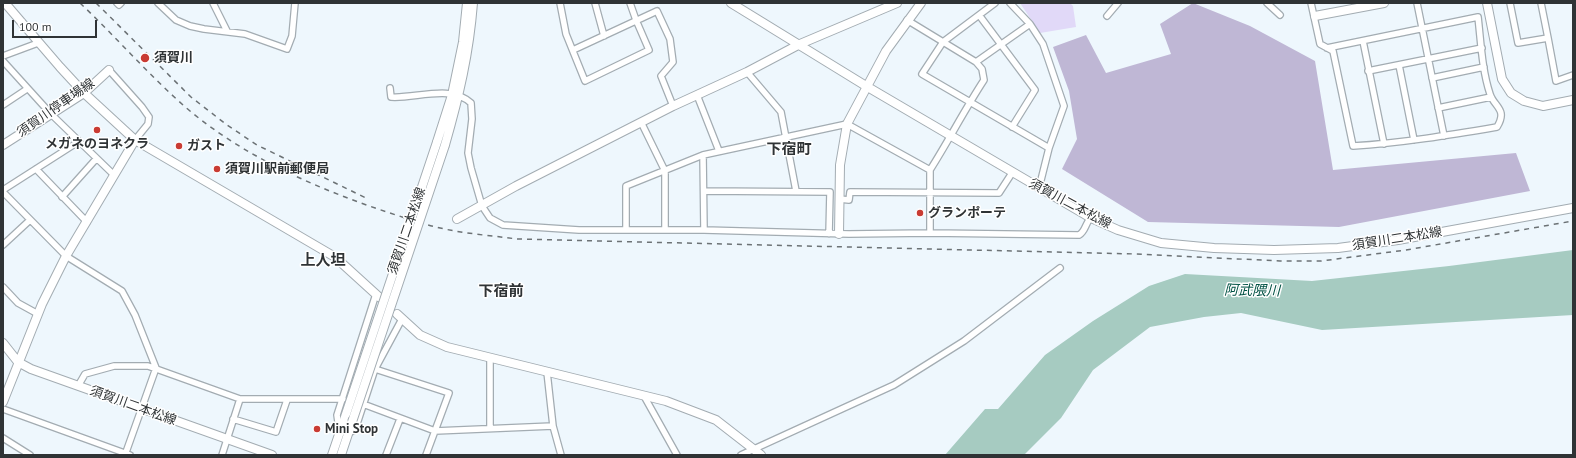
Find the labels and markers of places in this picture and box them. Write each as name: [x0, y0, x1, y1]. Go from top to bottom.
place label: 須賀川: [154, 50, 193, 66]
marker: 須賀川: [139, 52, 151, 64]
marker: メガネのヨネクラ: [92, 125, 102, 135]
place label: メガネのヨネクラ: [45, 136, 149, 152]
place label: ガスト: [187, 138, 226, 154]
marker: ガスト: [174, 141, 184, 151]
place label: 須賀川駅前郵便局: [225, 161, 329, 177]
marker: 須賀川駅前郵便局: [212, 164, 222, 174]
place label: グランポーテ: [928, 205, 1006, 221]
marker: グランポーテ: [915, 208, 925, 218]
place label: Mini Stop: [325, 421, 378, 437]
marker: Mini Stop: [312, 424, 322, 434]

